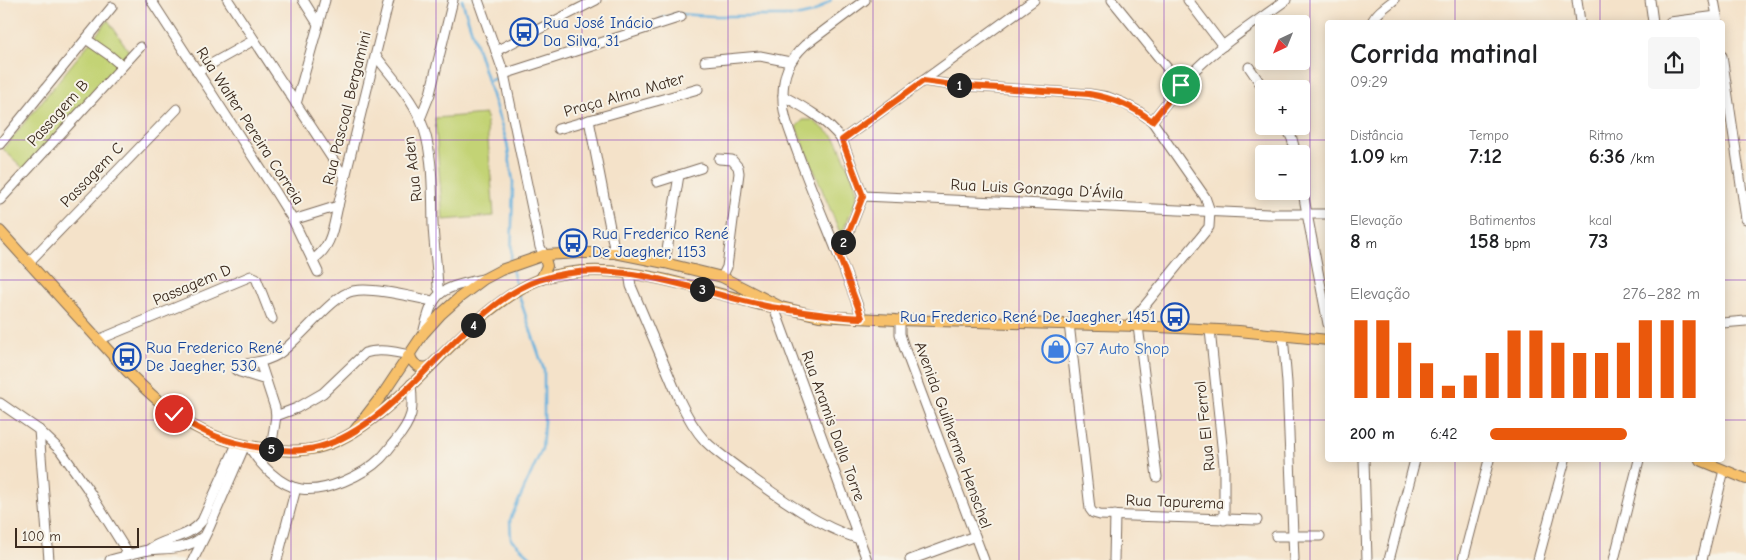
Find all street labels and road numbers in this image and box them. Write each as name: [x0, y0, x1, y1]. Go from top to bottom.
street label: Rua Pascoal Bergamini: [319, 29, 375, 187]
street label: Rua Walter Pereira Correia: [192, 44, 308, 208]
street label: Praça Alma Mater: [562, 69, 687, 121]
street label: Passagem B: [24, 76, 93, 150]
street label: Rua Aden: [400, 135, 426, 203]
street label: Passagem C: [57, 139, 127, 211]
street label: Rua Luis Gonzaga D'Ávila: [950, 174, 1124, 203]
street label: Passagem D: [150, 260, 234, 310]
street label: Avenida Guilherme Henschel: [911, 339, 995, 531]
street label: Rua Aramis Dalla Torre: [797, 348, 869, 504]
street label: Rua El Ferrol: [1191, 380, 1219, 472]
street label: Rua Tapurema: [1125, 491, 1225, 513]

